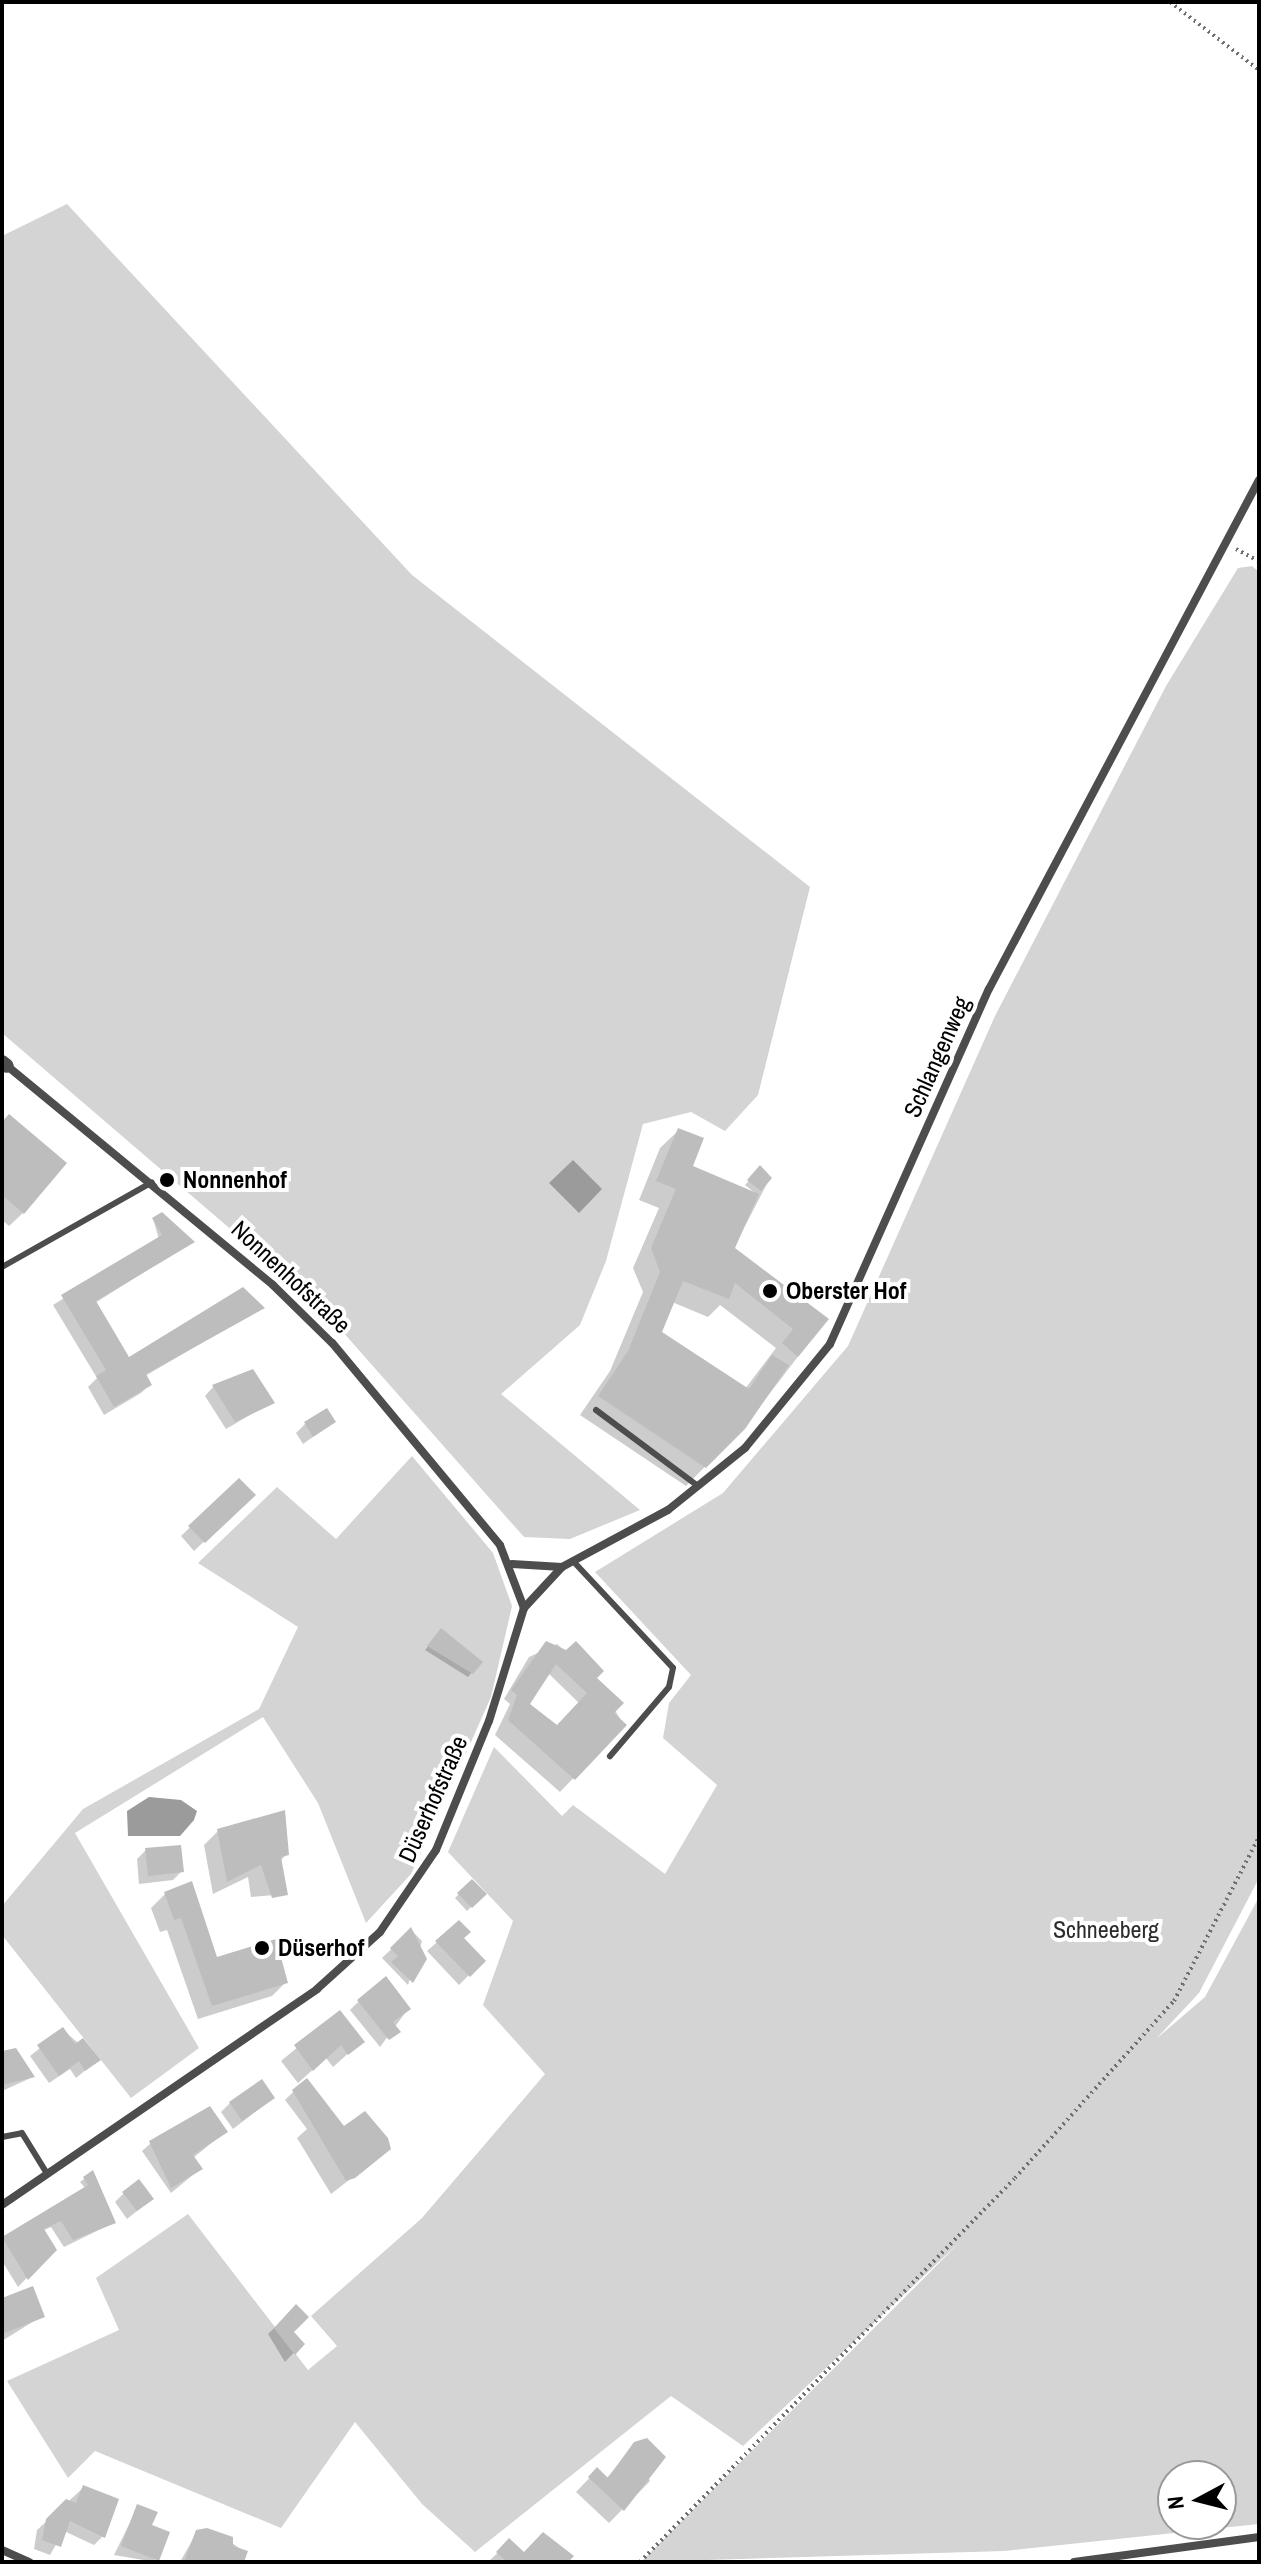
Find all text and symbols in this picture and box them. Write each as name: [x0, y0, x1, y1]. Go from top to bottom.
street label: Schlangenweg: [898, 992, 976, 1122]
place label: Nonnenhof: [183, 1166, 287, 1194]
marker: Nonnenhof: [158, 1171, 176, 1189]
street label: Nonnenhofstraße: [226, 1215, 356, 1339]
place label: Oberster Hof: [786, 1277, 906, 1305]
marker: Oberster Hof: [761, 1282, 779, 1300]
street label: Düserhofstraße: [392, 1731, 474, 1867]
park label: Schneeberg: [1053, 1916, 1159, 1944]
place label: Düserhof: [278, 1934, 364, 1962]
marker: Düserhof: [253, 1939, 271, 1957]
north arrow: [1157, 2460, 1237, 2540]
text: N: [1159, 2494, 1191, 2511]

